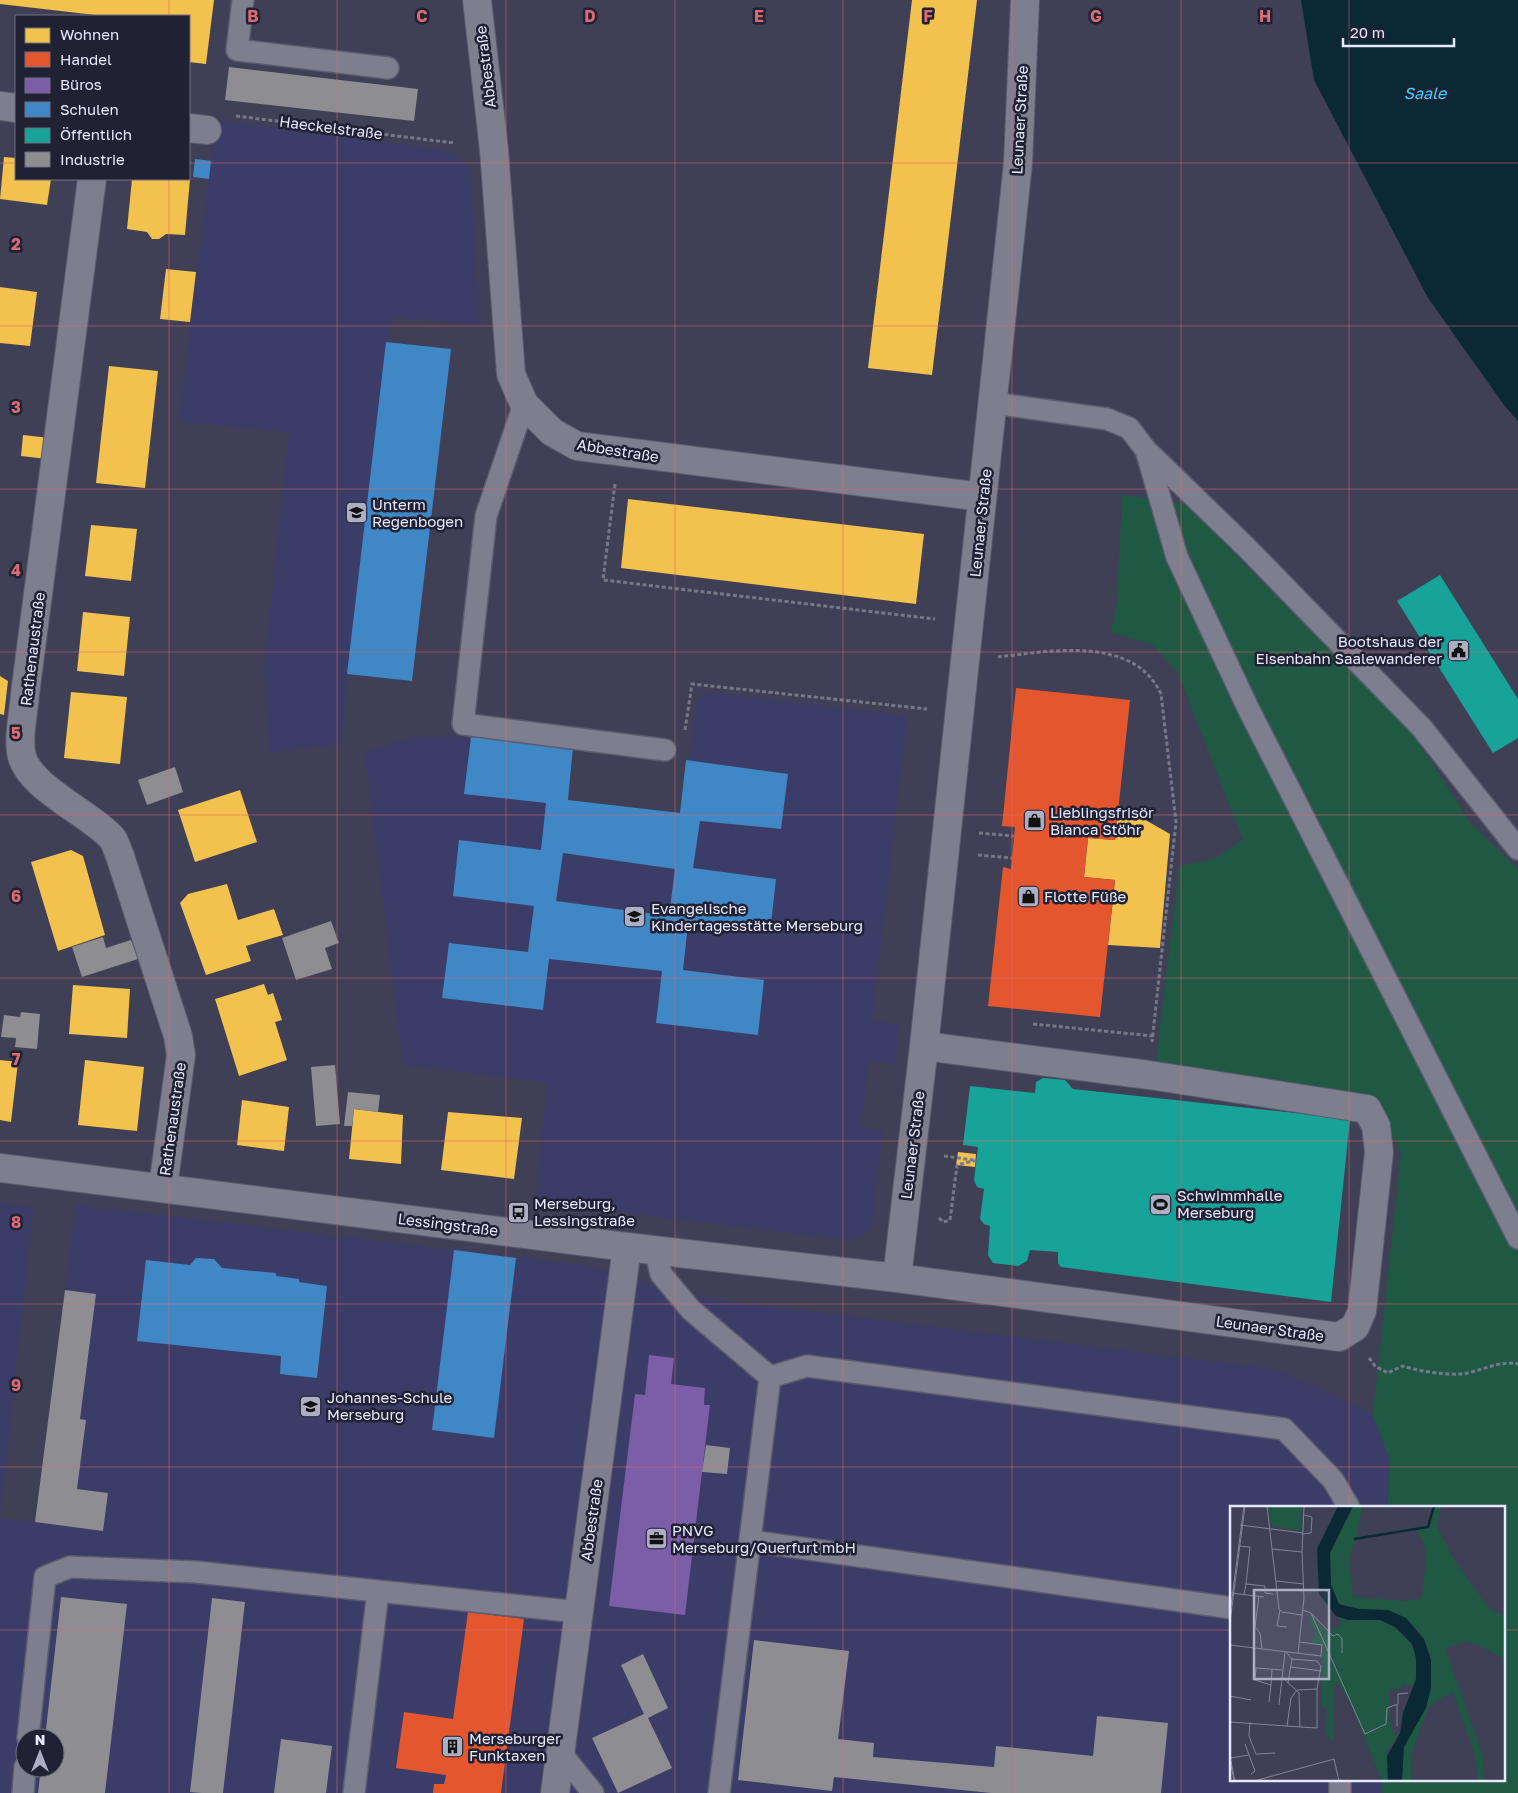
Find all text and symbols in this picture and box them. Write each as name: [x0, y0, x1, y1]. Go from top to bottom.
text: B: [247, 6, 259, 26]
text: C: [416, 6, 428, 26]
text: D: [584, 6, 596, 26]
text: E: [754, 6, 764, 26]
text: F: [923, 6, 933, 26]
text: G: [1090, 6, 1102, 26]
text: H: [1259, 6, 1271, 26]
legend: [15, 15, 190, 180]
scale bar: [1343, 15, 1454, 47]
text: 20 m: [1350, 23, 1385, 41]
text: Wohnen: [60, 25, 119, 43]
street label: Abbestraße: [471, 25, 499, 109]
text: Handel: [60, 50, 112, 68]
street label: Leunaer Straße: [1007, 65, 1031, 175]
text: Büros: [60, 75, 102, 93]
water label: Saale: [1404, 83, 1448, 103]
text: Schulen: [60, 100, 119, 118]
street label: Haeckelstraße: [278, 112, 384, 142]
text: Öffentlich: [60, 125, 132, 143]
text: Industrie: [60, 150, 125, 168]
text: 2: [11, 234, 21, 254]
text: 3: [11, 397, 21, 417]
street label: Abbestraße: [576, 435, 661, 465]
street label: Leunaer Straße: [965, 468, 995, 578]
place label: Unterm Regenbogen: [372, 495, 463, 530]
school or university icon: Unterm Regenbogen: [344, 501, 368, 525]
text: 4: [11, 560, 21, 580]
street label: Rathenaustraße: [16, 591, 48, 707]
place label: Bootshaus der Eisenbahn Saalewanderer: [1256, 632, 1442, 667]
public building icon: Bootshaus der Eisenbahn Saalewanderer: [1446, 638, 1470, 662]
text: 5: [11, 723, 21, 743]
place label: Lieblingsfrisör Bianca Stöhr: [1050, 803, 1154, 838]
shop icon: Lieblingsfrisör Bianca Stöhr: [1022, 809, 1046, 833]
shop icon: Flotte Füße: [1016, 884, 1040, 908]
text: 6: [11, 886, 21, 906]
place label: Flotte Füße: [1044, 887, 1127, 905]
place label: Evangelische Kindertagesstätte Merseburg: [651, 899, 863, 934]
school or university icon: Evangelische Kindertagesstätte Merseburg: [623, 905, 647, 929]
text: 7: [12, 1049, 21, 1069]
street label: Rathenaustraße: [155, 1061, 189, 1177]
street label: Leunaer Straße: [896, 1089, 928, 1200]
place label: Schwimmhalle Merseburg: [1177, 1186, 1283, 1221]
sports icon: Schwimmhalle Merseburg: [1149, 1192, 1173, 1216]
place label: Merseburg, Lessingstraße: [534, 1194, 635, 1229]
bus stop icon: Merseburg, Lessingstraße: [506, 1200, 530, 1224]
street label: Lessingstraße: [397, 1209, 500, 1239]
text: 8: [11, 1212, 21, 1232]
street label: Leunaer Straße: [1215, 1311, 1326, 1345]
text: 9: [11, 1375, 21, 1395]
place label: Johannes-Schule Merseburg: [327, 1388, 453, 1423]
school or university icon: Johannes-Schule Merseburg: [299, 1394, 323, 1418]
street label: Abbestraße: [576, 1477, 606, 1562]
inset map: [1230, 1506, 1506, 1780]
place label: PNVG Merseburg/Querfurt mbH: [672, 1521, 856, 1556]
office icon: PNVG Merseburg/Querfurt mbH: [644, 1527, 668, 1551]
north arrow: [15, 1728, 65, 1778]
place label: Merseburger Funktaxen: [469, 1729, 561, 1764]
text: N: [35, 1731, 45, 1748]
building icon: Merseburger Funktaxen: [441, 1735, 465, 1759]

